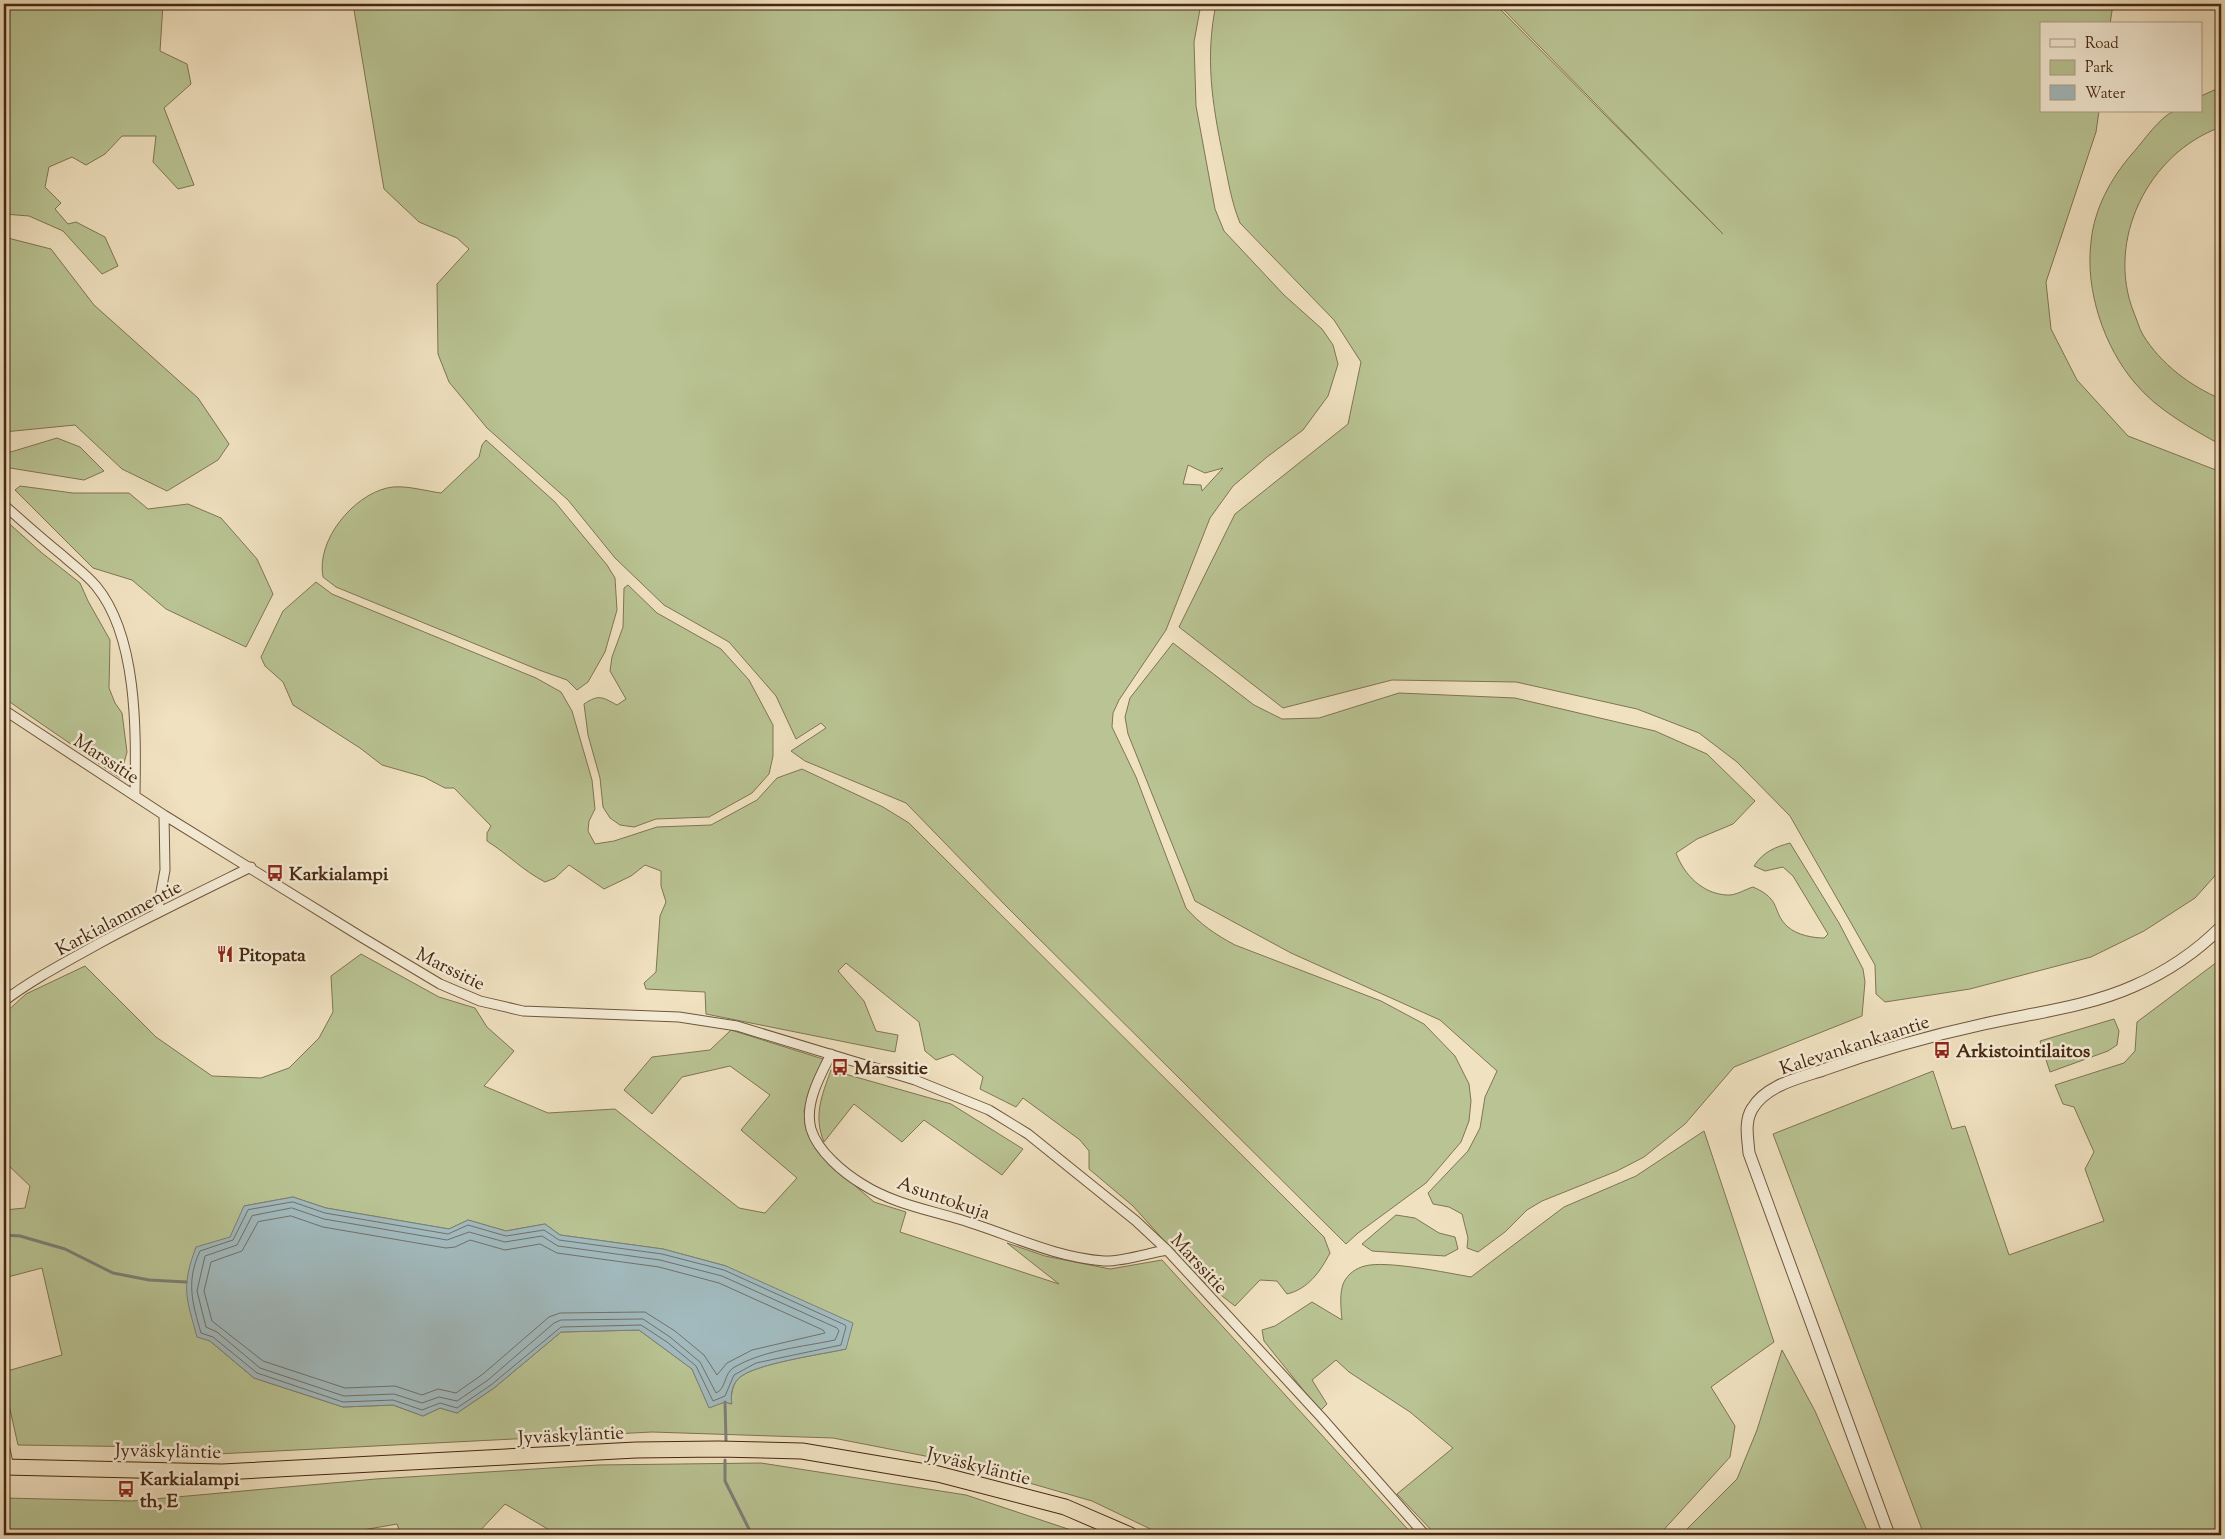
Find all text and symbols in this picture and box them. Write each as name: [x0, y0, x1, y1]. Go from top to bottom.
legend: [2040, 22, 2202, 112]
text: Road: [2085, 34, 2119, 55]
text: Park: [2085, 58, 2114, 79]
text: Water: [2085, 84, 2126, 105]
street label: Marssitie: [67, 729, 144, 792]
place label: Karkialampi: [289, 862, 389, 889]
bus stop icon: Karkialampi: [265, 863, 285, 883]
street label: Karkialammentie: [51, 874, 187, 964]
street label: Marssitie: [411, 942, 489, 999]
place label: Pitopata: [239, 943, 306, 970]
restaurant icon: Pitopata: [215, 944, 235, 964]
street label: Kalevankankaantie: [1776, 1009, 1933, 1083]
place label: Arkistointilaitos: [1956, 1039, 2091, 1066]
bus stop icon: Arkistointilaitos: [1932, 1040, 1952, 1060]
place label: Marssitie: [854, 1056, 928, 1083]
bus stop icon: Marssitie: [830, 1057, 850, 1077]
street label: Asuntokuja: [893, 1171, 994, 1228]
street label: Marssitie: [1163, 1228, 1233, 1301]
street label: Jyväskyläntie: [516, 1420, 625, 1453]
street label: Jyväskyläntie: [114, 1438, 221, 1467]
street label: Jyväskyläntie: [923, 1441, 1033, 1493]
place label: Karkialampi th, E: [140, 1467, 240, 1516]
bus stop icon: Karkialampi th, E: [116, 1479, 136, 1499]

